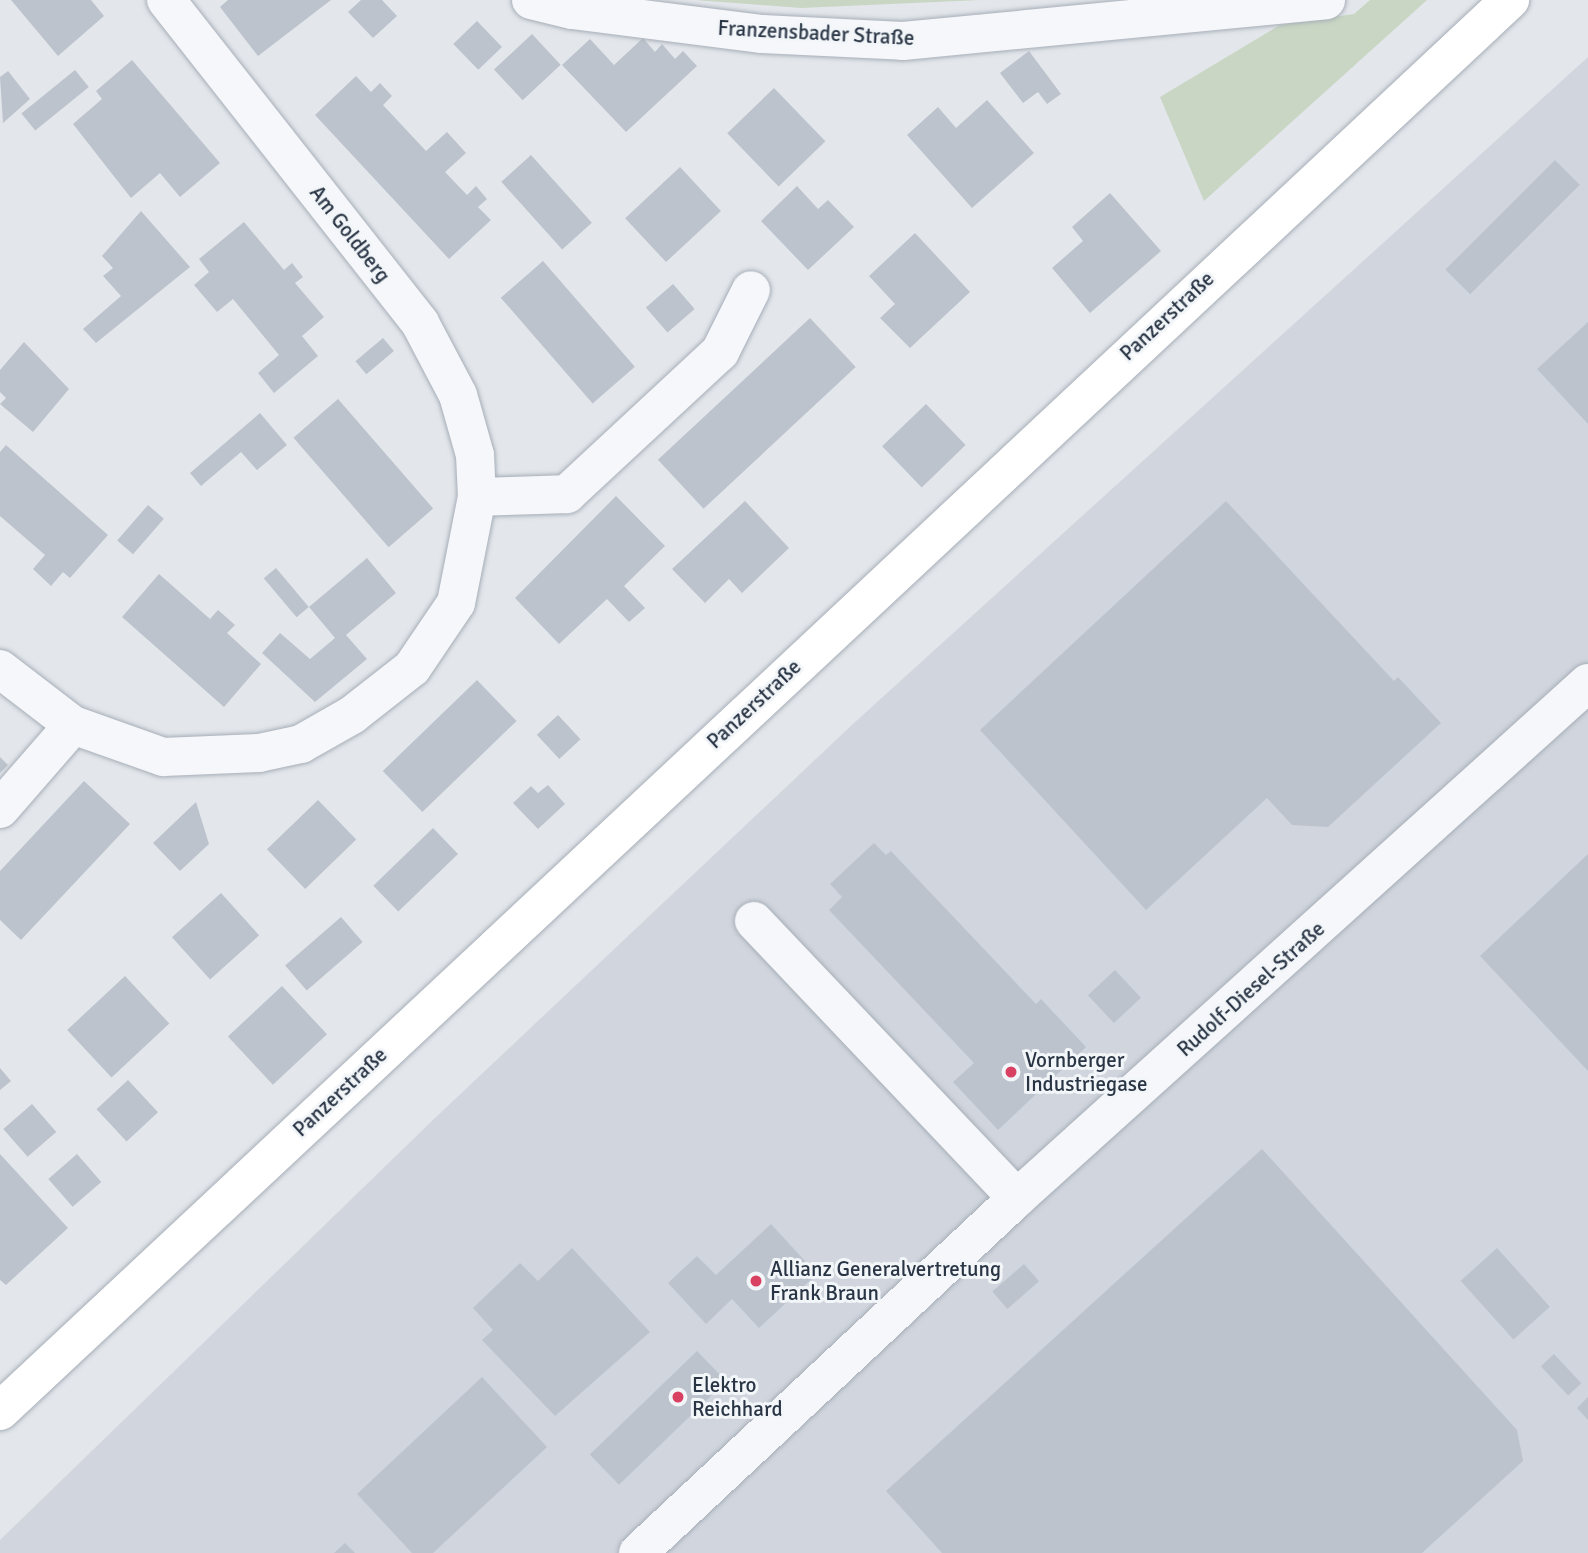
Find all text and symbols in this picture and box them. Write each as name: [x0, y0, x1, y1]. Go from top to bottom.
street label: Franzensbader Straße: [717, 15, 915, 51]
street label: Am Goldberg: [304, 181, 396, 287]
street label: Panzerstraße: [1115, 266, 1219, 366]
street label: Panzerstraße: [702, 654, 806, 754]
street label: Rudolf-Diesel-Straße: [1172, 916, 1330, 1062]
street label: Panzerstraße: [288, 1042, 392, 1142]
place label: Vornberger Industriegase: [1025, 1047, 1147, 1097]
marker: Vornberger Industriegase: [1003, 1064, 1019, 1080]
place label: Allianz Generalvertretung Frank Braun: [770, 1256, 1001, 1306]
marker: Allianz Generalvertretung Frank Braun: [748, 1273, 764, 1289]
place label: Elektro Reichhard: [692, 1372, 783, 1422]
marker: Elektro Reichhard: [670, 1389, 686, 1405]

